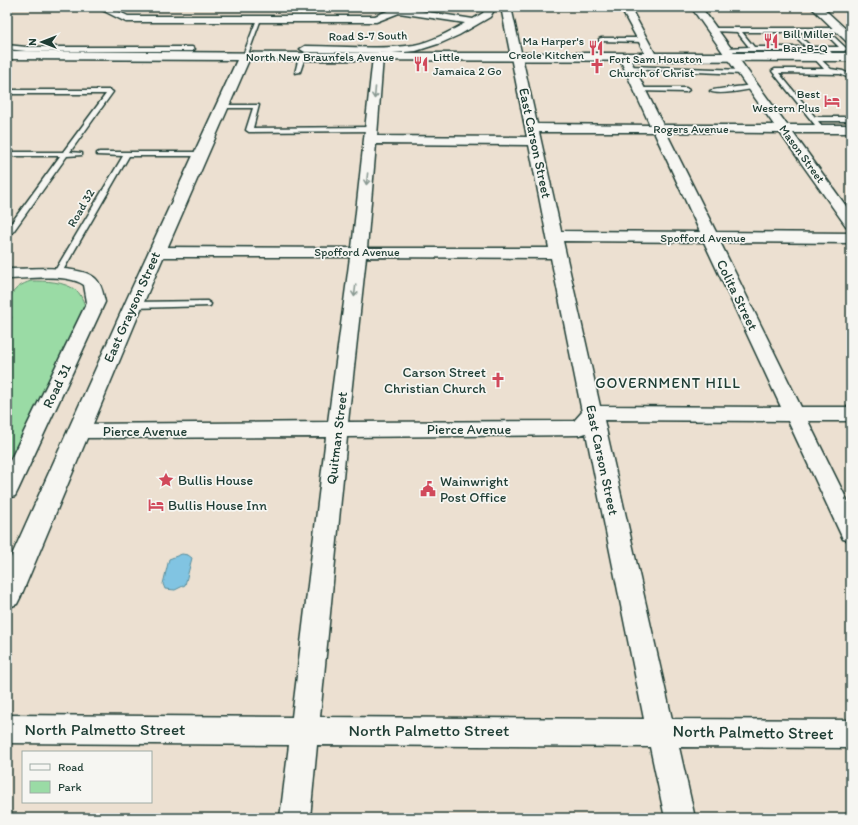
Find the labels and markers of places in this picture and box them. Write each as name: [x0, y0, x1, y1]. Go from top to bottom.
place label: Bill Miller Bar-B-Q: [783, 27, 834, 55]
restaurant icon: Bill Miller Bar-B-Q: [762, 32, 780, 50]
place label: Ma Harper's Creole Kitchen: [508, 34, 584, 62]
restaurant icon: Ma Harper's Creole Kitchen: [587, 39, 605, 57]
place label: Little Jamaica 2 Go: [433, 50, 502, 78]
place label: Fort Sam Houston Church of Christ: [609, 52, 702, 80]
restaurant icon: Little Jamaica 2 Go: [412, 55, 430, 73]
church icon: Fort Sam Houston Church of Christ: [588, 57, 606, 75]
place label: Best Western Plus: [752, 87, 821, 115]
hotel icon: Best Western Plus: [823, 92, 841, 110]
place label: Carson Street Christian Church: [384, 364, 487, 397]
church icon: Carson Street Christian Church: [489, 371, 507, 389]
place icon: Bullis House: [157, 471, 175, 489]
place label: Bullis House: [178, 472, 254, 489]
place label: Wainwright Post Office: [440, 473, 509, 506]
public building icon: Wainwright Post Office: [419, 480, 437, 498]
hotel icon: Bullis House Inn: [147, 496, 165, 514]
place label: Bullis House Inn: [168, 497, 267, 514]

